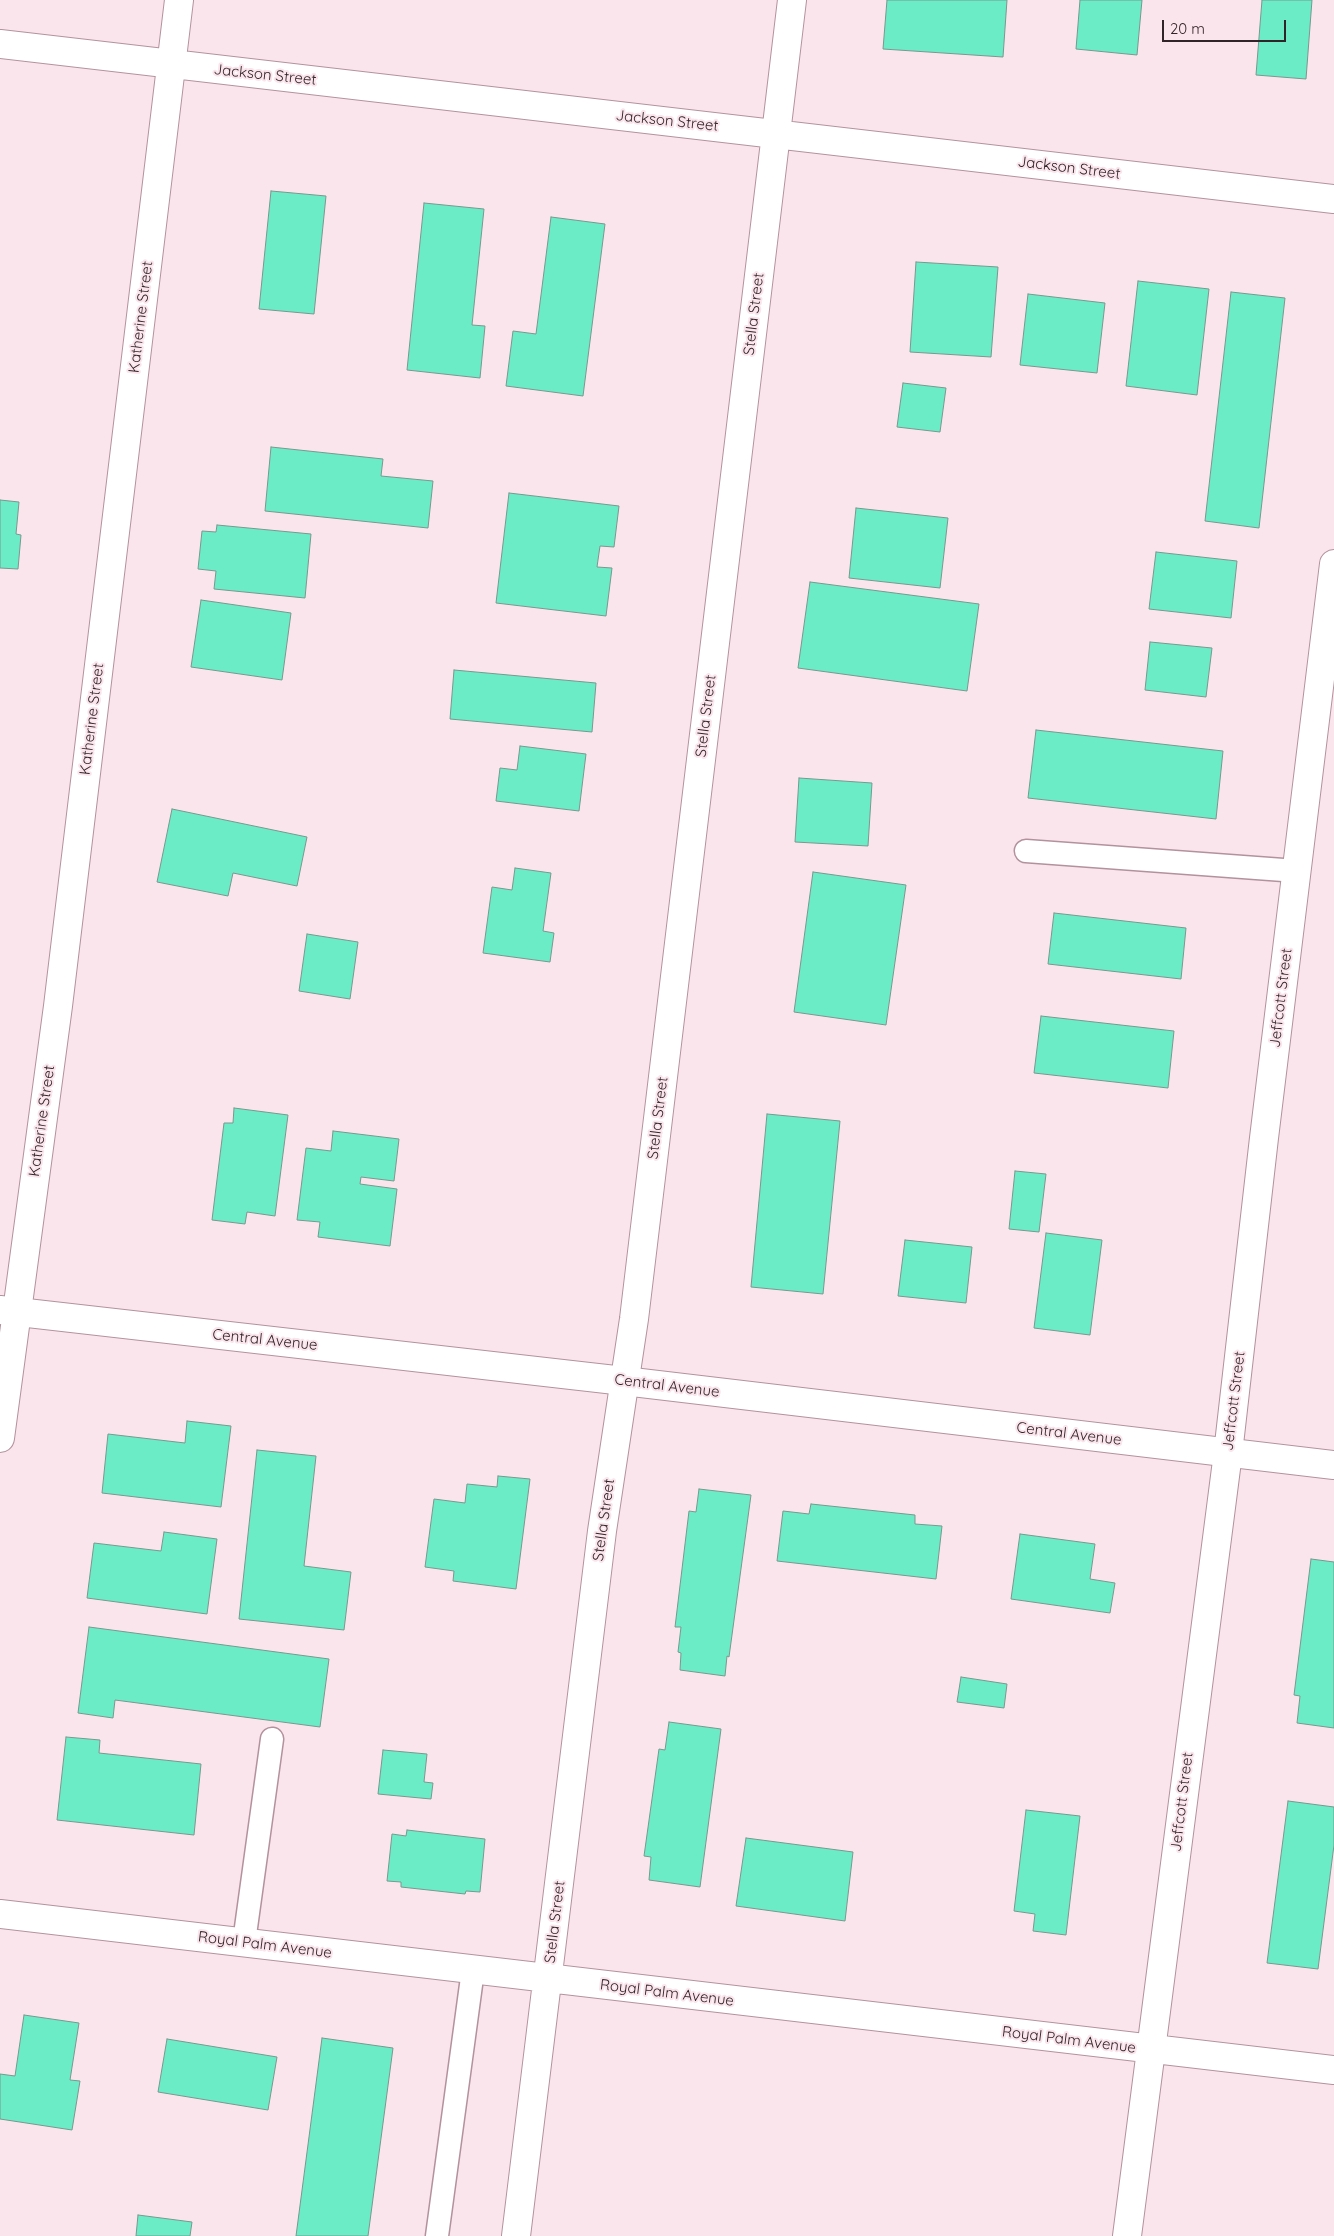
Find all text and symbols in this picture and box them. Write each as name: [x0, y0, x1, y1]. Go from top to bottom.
scale bar: [1164, 10, 1288, 42]
text: 20 m: [1170, 19, 1205, 38]
street label: Jackson Street: [213, 61, 317, 89]
street label: Jackson Street: [615, 107, 719, 135]
street label: Jackson Street: [1017, 153, 1121, 183]
street label: Katherine Street: [125, 260, 157, 374]
street label: Stella Street: [740, 272, 768, 356]
street label: Katherine Street: [76, 662, 108, 776]
street label: Stella Street: [692, 674, 720, 758]
street label: Jeffcott Street: [1266, 947, 1296, 1049]
street label: Katherine Street: [25, 1064, 59, 1178]
street label: Stella Street: [644, 1076, 672, 1160]
street label: Central Avenue: [212, 1326, 318, 1354]
street label: Jeffcott Street: [1219, 1350, 1249, 1452]
street label: Central Avenue: [614, 1371, 720, 1401]
street label: Central Avenue: [1016, 1419, 1122, 1449]
street label: Stella Street: [589, 1478, 619, 1562]
street label: Jeffcott Street: [1167, 1751, 1197, 1853]
street label: Stella Street: [541, 1880, 569, 1964]
street label: Royal Palm Avenue: [197, 1928, 333, 1962]
street label: Royal Palm Avenue: [599, 1976, 735, 2010]
street label: Royal Palm Avenue: [1001, 2023, 1137, 2057]

